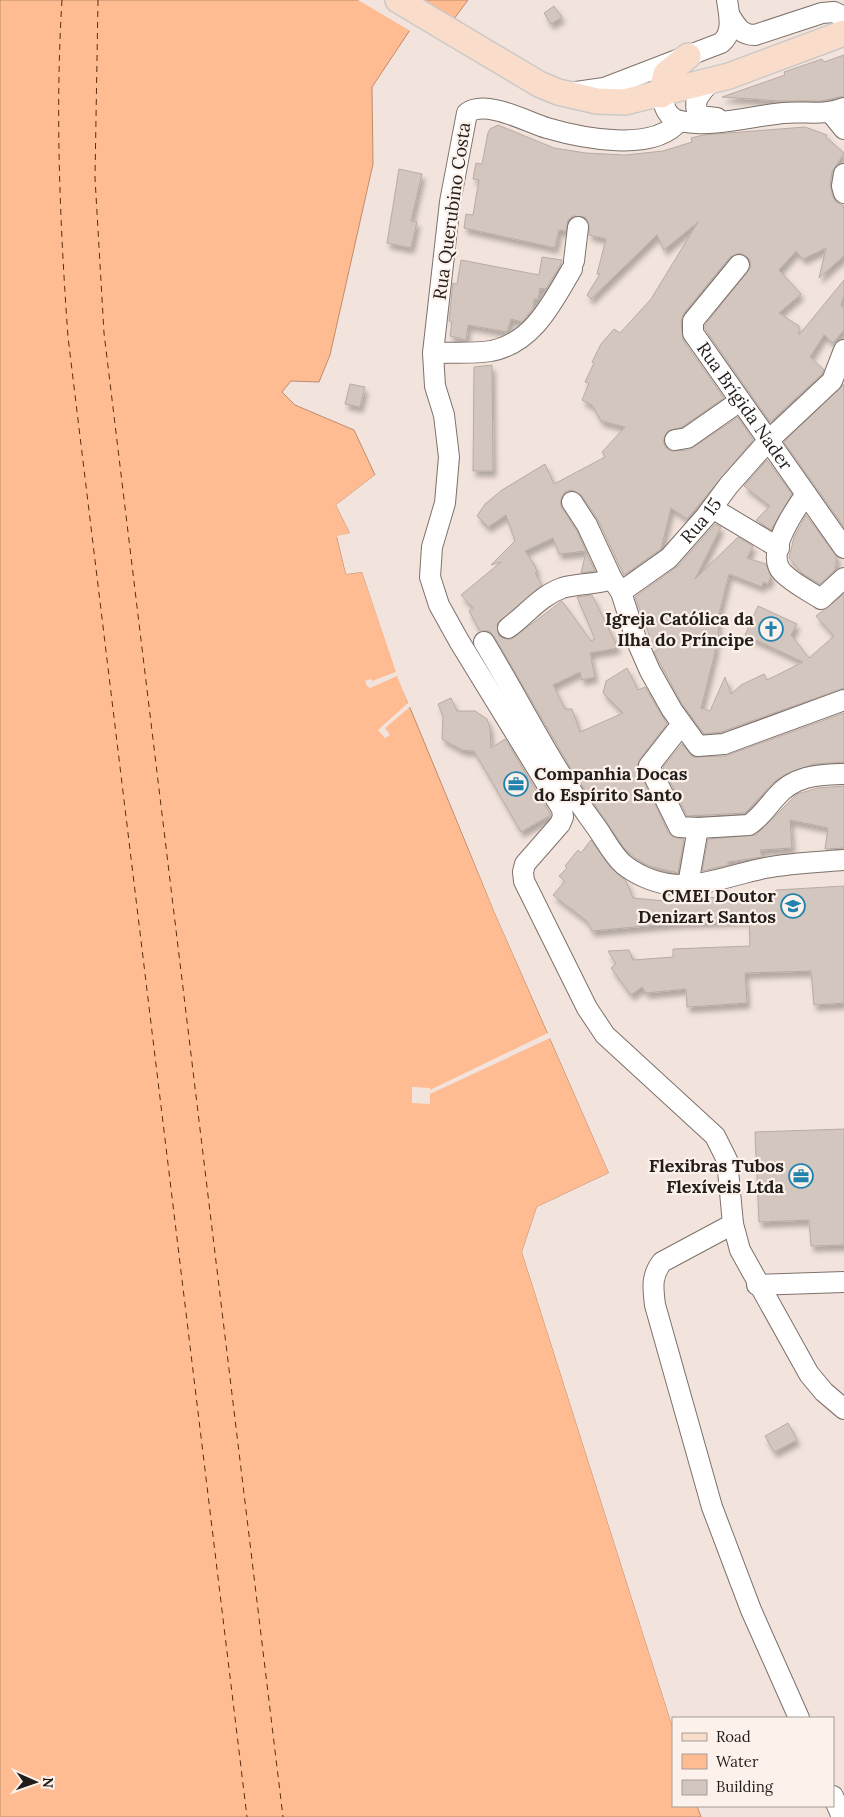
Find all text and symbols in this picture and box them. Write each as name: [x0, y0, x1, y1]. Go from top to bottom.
street label: Rua Querubino Costa: [428, 121, 475, 301]
street label: Rua Brígida Nader: [692, 337, 798, 475]
street label: Rua 15: [675, 493, 726, 548]
place label: Igreja Católica da Ilha do Príncipe: [605, 607, 755, 651]
church icon: Igreja Católica da Ilha do Príncipe: [758, 616, 784, 642]
place label: Companhia Docas do Espírito Santo: [534, 762, 688, 806]
office icon: Companhia Docas do Espírito Santo: [503, 771, 529, 797]
place label: CMEI Doutor Denizart Santos: [638, 884, 776, 928]
school or university icon: CMEI Doutor Denizart Santos: [780, 893, 806, 919]
place label: Flexibras Tubos Flexíveis Ltda: [649, 1154, 785, 1198]
office icon: Flexibras Tubos Flexíveis Ltda: [788, 1163, 814, 1189]
legend: [672, 1717, 834, 1807]
text: Road: [716, 1727, 751, 1746]
text: Water: [716, 1752, 759, 1771]
north arrow: [10, 1757, 60, 1807]
text: N: [39, 1777, 57, 1788]
text: Building: [716, 1777, 774, 1796]

